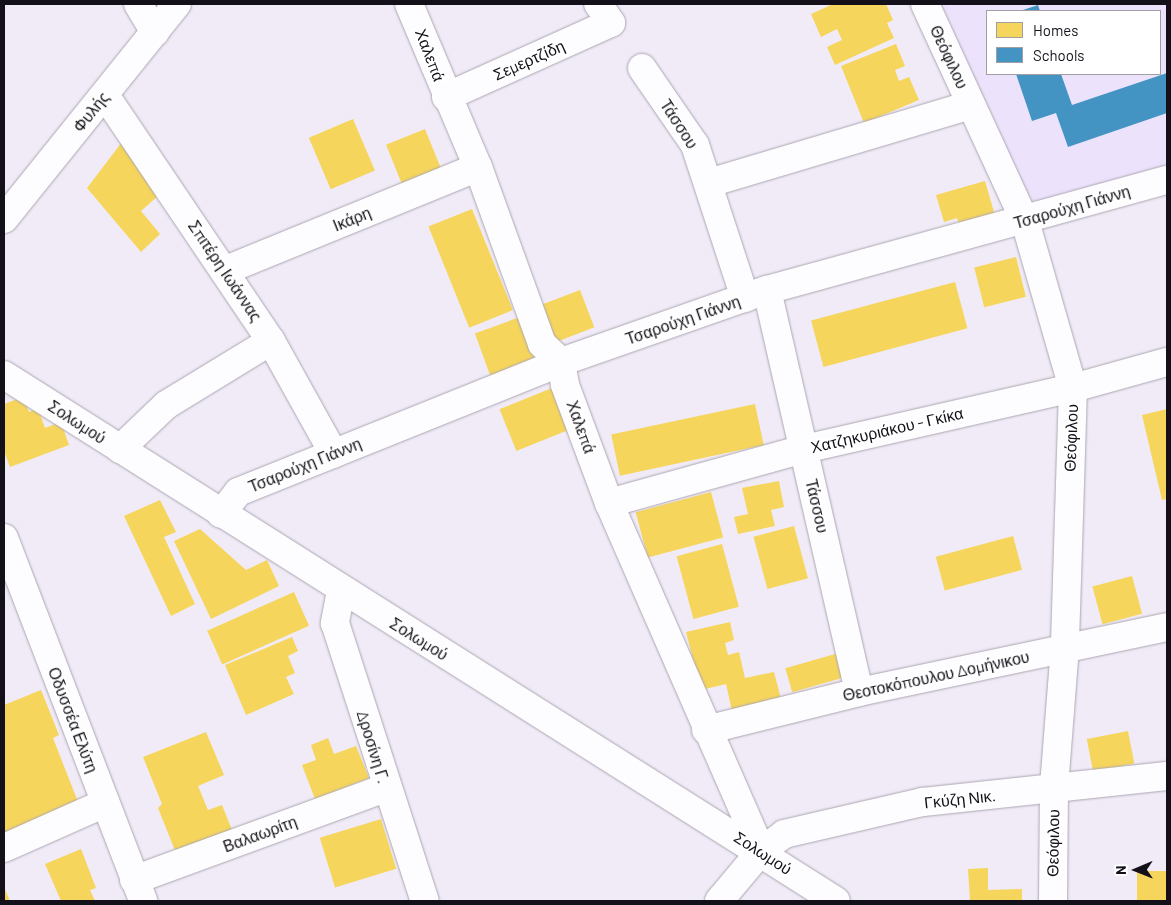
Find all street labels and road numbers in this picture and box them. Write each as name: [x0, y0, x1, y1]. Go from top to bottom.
street label: Θεόφιλου: [926, 22, 972, 92]
street label: Χαλεπά: [411, 26, 449, 84]
street label: Σεμερτζίδη: [490, 36, 568, 84]
street label: Φυλής: [69, 88, 113, 136]
street label: Τάσσου: [656, 96, 702, 152]
street label: Τσαρούχη Γιάννη: [1012, 181, 1132, 233]
street label: Ικάρη: [330, 203, 374, 235]
street label: Σπιτέρη Ιωάννας: [184, 217, 266, 325]
street label: Τσαρούχη Γιάννη: [623, 291, 743, 349]
street label: Σολωμού: [44, 396, 110, 448]
street label: Χαλεπά: [563, 398, 599, 456]
street label: Χατζηκυριάκου - Γκίκα: [809, 403, 965, 457]
street label: Θεόφιλου: [1060, 404, 1082, 472]
street label: Τσαρούχη Γιάννη: [246, 434, 364, 496]
street label: Τάσσου: [801, 477, 833, 535]
street label: Σολωμού: [386, 614, 452, 664]
street label: Θεοτοκόπουλου Δομήνικου: [841, 647, 1031, 705]
street label: Οδυσσέα Ελύτη: [44, 664, 102, 776]
street label: Δροσίνη Γ.: [353, 708, 393, 786]
street label: Γκύζη Νικ.: [923, 786, 997, 812]
street label: Θεόφιλου: [1043, 809, 1063, 877]
street label: Βαλαωρίτη: [220, 812, 300, 856]
street label: Σολωμού: [730, 827, 796, 879]

